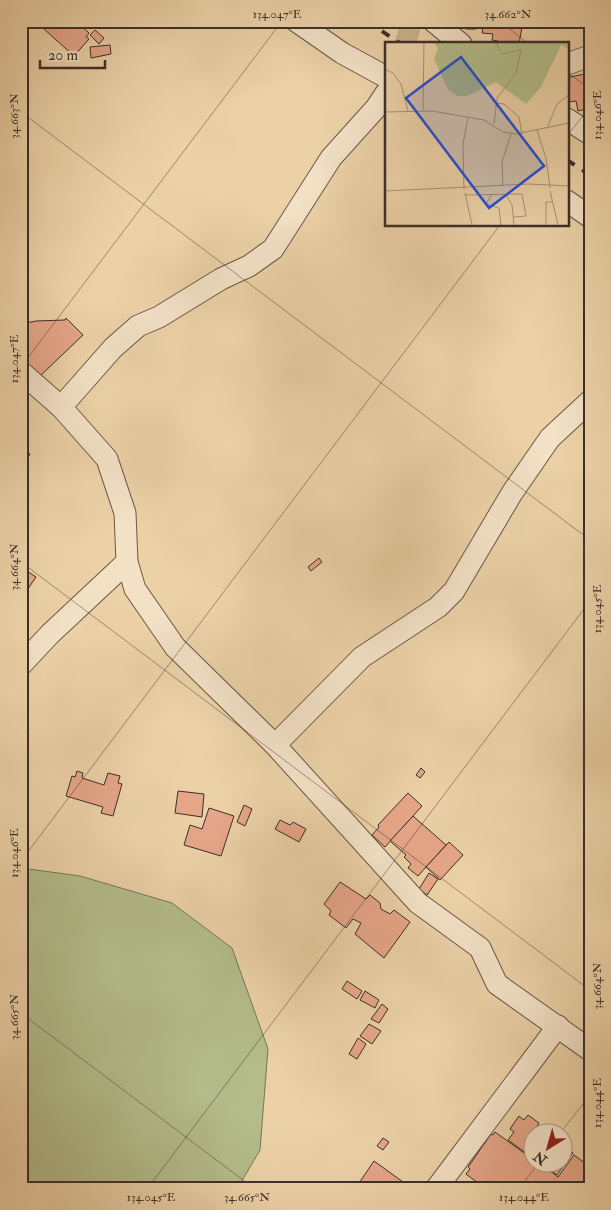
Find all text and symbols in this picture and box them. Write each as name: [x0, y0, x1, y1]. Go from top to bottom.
text: 134.047°E: [253, 7, 302, 22]
text: 34.662°N: [485, 7, 532, 22]
scale bar: [40, 38, 105, 70]
inset map: [385, 42, 568, 226]
text: 20 m: [48, 46, 78, 65]
text: 134.046°E: [590, 90, 605, 140]
text: 34.663°N: [7, 93, 22, 139]
text: 134.047°E: [7, 334, 22, 383]
text: 34.664°N: [7, 543, 22, 591]
text: 134.045°E: [590, 584, 605, 633]
text: 134.046°E: [7, 828, 22, 878]
text: 34.664°N: [590, 962, 605, 1010]
text: 34.665°N: [7, 994, 22, 1040]
text: 134.044°E: [590, 1078, 605, 1128]
north arrow: [524, 1122, 574, 1172]
text: N: [530, 1147, 551, 1169]
text: 134.045°E: [127, 1190, 176, 1205]
text: 34.665°N: [224, 1190, 270, 1205]
text: 134.044°E: [499, 1190, 549, 1205]

